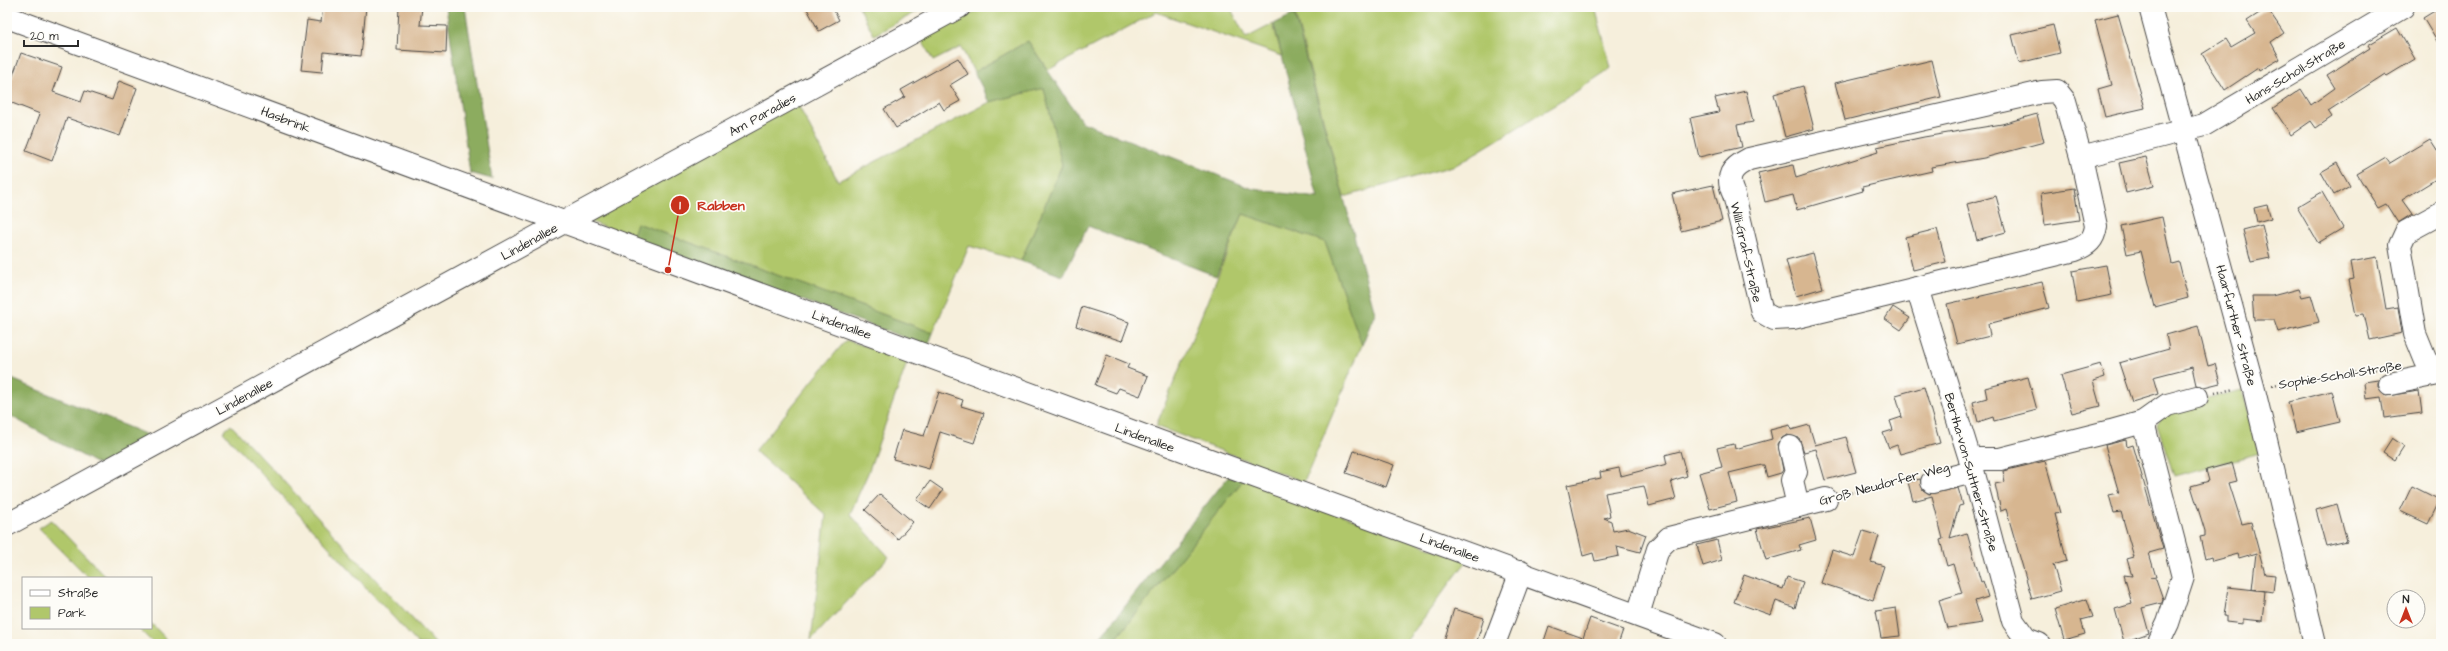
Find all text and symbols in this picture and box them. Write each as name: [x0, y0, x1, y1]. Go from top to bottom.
scale bar: [24, 22, 78, 48]
text: 20 m: [30, 28, 59, 45]
street label: Hans-Scholl-Straße: [2242, 35, 2349, 109]
street label: Am Paradies: [726, 89, 800, 141]
street label: Hasbrink: [258, 102, 313, 138]
callout: Rabben: [670, 192, 753, 218]
text: Rabben: [697, 196, 745, 216]
text: 1: [679, 197, 681, 214]
street label: Willi-Graf-Straße: [1726, 200, 1766, 304]
street label: Lindenallee: [498, 219, 561, 265]
street label: Haarfurther Straße: [2211, 263, 2261, 388]
street label: Lindenallee: [809, 306, 874, 344]
street label: Sophie-Scholl-Straße: [2277, 356, 2403, 394]
street label: Lindenallee: [213, 374, 276, 420]
street label: Bertha-von-Suttner-Straße: [1940, 391, 2002, 554]
street label: Lindenallee: [1112, 419, 1177, 457]
street label: Groß Neudorfer Weg: [1817, 458, 1952, 511]
street label: Lindenallee: [1417, 529, 1482, 567]
legend: [22, 577, 152, 629]
text: Straße: [58, 585, 99, 602]
north arrow: [2386, 589, 2426, 629]
text: N: [2403, 592, 2410, 607]
text: Park: [58, 605, 86, 622]

